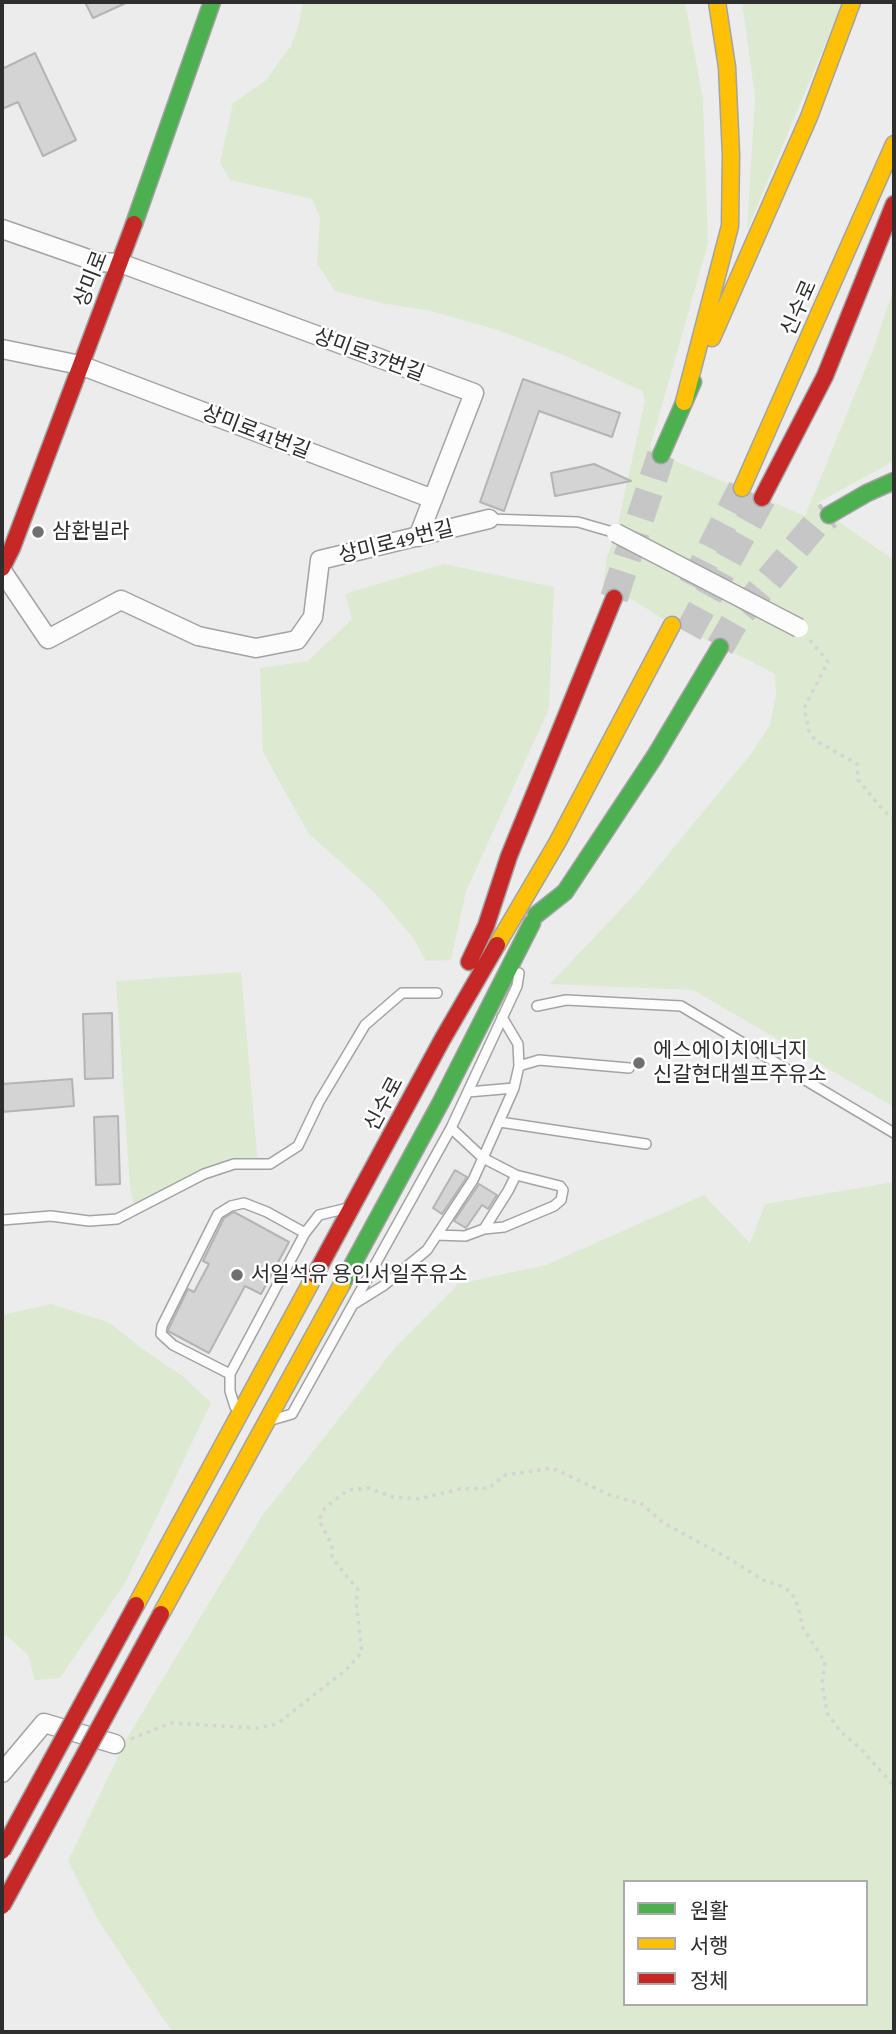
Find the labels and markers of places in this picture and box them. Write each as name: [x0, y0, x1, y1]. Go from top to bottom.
place label: 삼환빌라: [52, 519, 129, 545]
marker: 삼환빌라: [30, 524, 46, 540]
place label: 에스에이치에너지 신갈현대셀프주유소: [653, 1038, 827, 1088]
marker: 에스에이치에너지 신갈현대셀프주유소: [631, 1055, 647, 1071]
place label: 서일석유 용인서일주유소: [251, 1262, 467, 1288]
marker: 서일석유 용인서일주유소: [229, 1267, 245, 1283]

